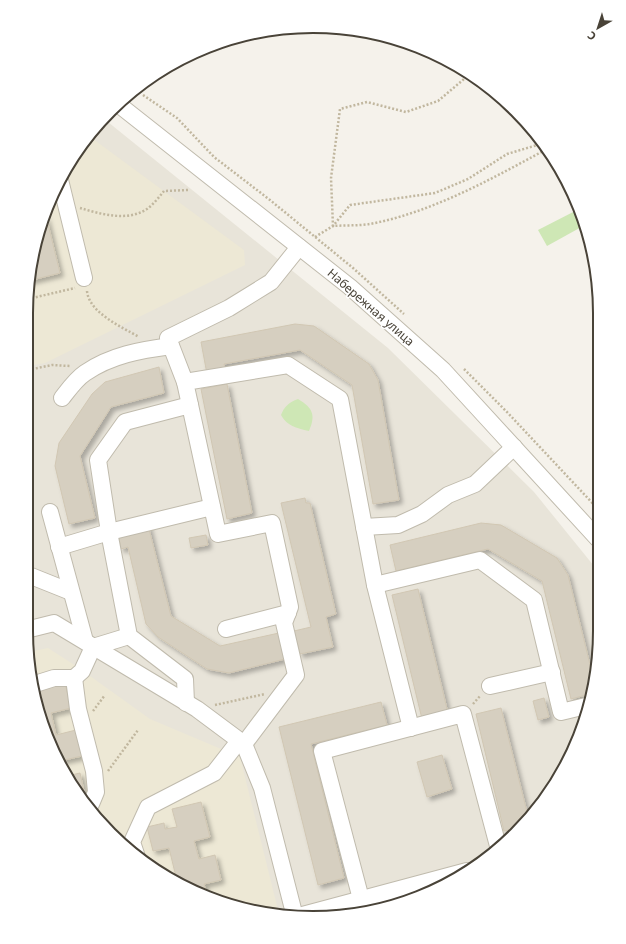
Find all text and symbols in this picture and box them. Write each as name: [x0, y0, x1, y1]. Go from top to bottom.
north arrow: [578, 8, 618, 48]
text: С: [584, 28, 599, 44]
street label: Набережная улица: [324, 264, 418, 350]

